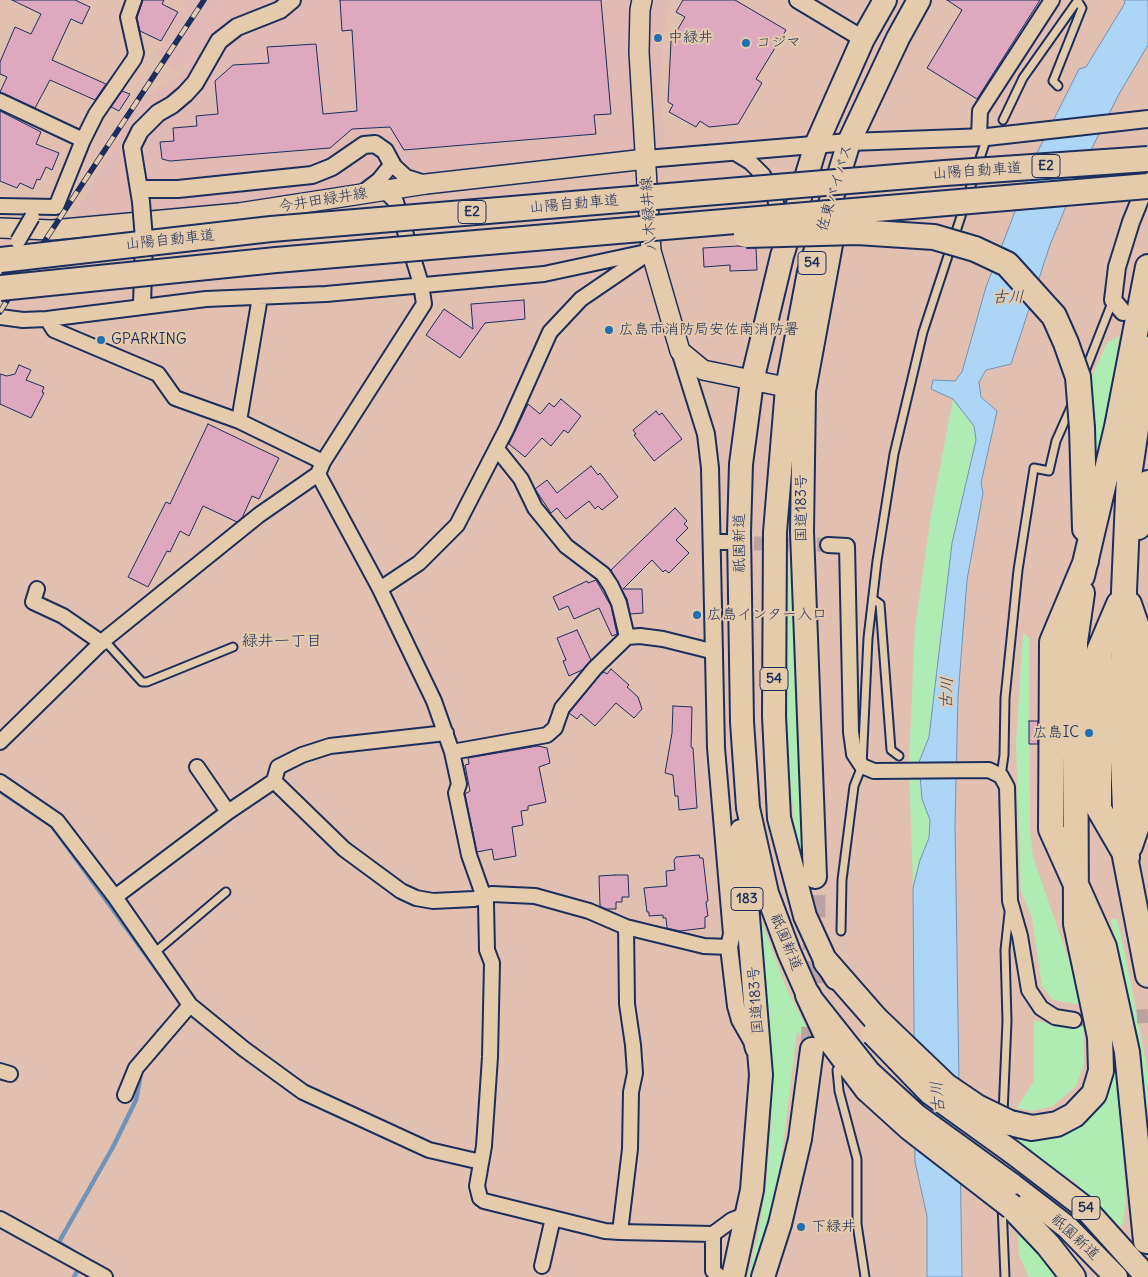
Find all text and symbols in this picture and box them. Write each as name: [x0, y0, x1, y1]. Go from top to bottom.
place label: 中緑井: [668, 29, 713, 47]
marker: 中緑井: [652, 32, 664, 44]
place label: コジマ: [756, 34, 801, 52]
marker: コジマ: [740, 37, 752, 49]
street label: 佐東バイパス: [813, 142, 857, 234]
road number: E2: [1032, 154, 1060, 178]
street label: 山陽自動車道: [931, 159, 1023, 183]
street label: 八木緑井線: [637, 176, 661, 252]
street label: 今井田緑井線: [277, 184, 369, 216]
street label: 山陽自動車道: [528, 191, 620, 217]
road number: E2: [458, 200, 486, 223]
street label: 山陽自動車道: [124, 226, 216, 254]
road number: 54: [798, 252, 826, 274]
water label: 古川: [992, 287, 1024, 307]
place label: 広島市消防局安佐南消防署: [619, 321, 799, 339]
marker: 広島市消防局安佐南消防署: [603, 324, 615, 336]
place label: GPARKING: [111, 331, 187, 349]
marker: GPARKING: [95, 334, 107, 346]
street label: 国道183号: [793, 474, 811, 542]
street label: 祇園新道: [731, 513, 749, 573]
place label: 広島インター入口: [707, 606, 827, 624]
marker: 広島インター入口: [691, 609, 703, 621]
district label: 緑井一丁目: [242, 631, 322, 651]
road number: 54: [760, 668, 788, 691]
water label: 古川: [937, 677, 957, 709]
place label: 広島IC: [1033, 724, 1079, 742]
marker: 広島IC: [1083, 727, 1095, 739]
road number: 183: [731, 888, 763, 911]
street label: 祇園新道: [766, 911, 806, 973]
street label: 国道183号: [745, 965, 767, 1035]
water label: 古川: [927, 1080, 949, 1114]
road number: 54: [1072, 1196, 1100, 1220]
street label: 祇園新道: [1047, 1210, 1103, 1264]
place label: 下緑井: [811, 1218, 856, 1236]
marker: 下緑井: [795, 1221, 807, 1233]

